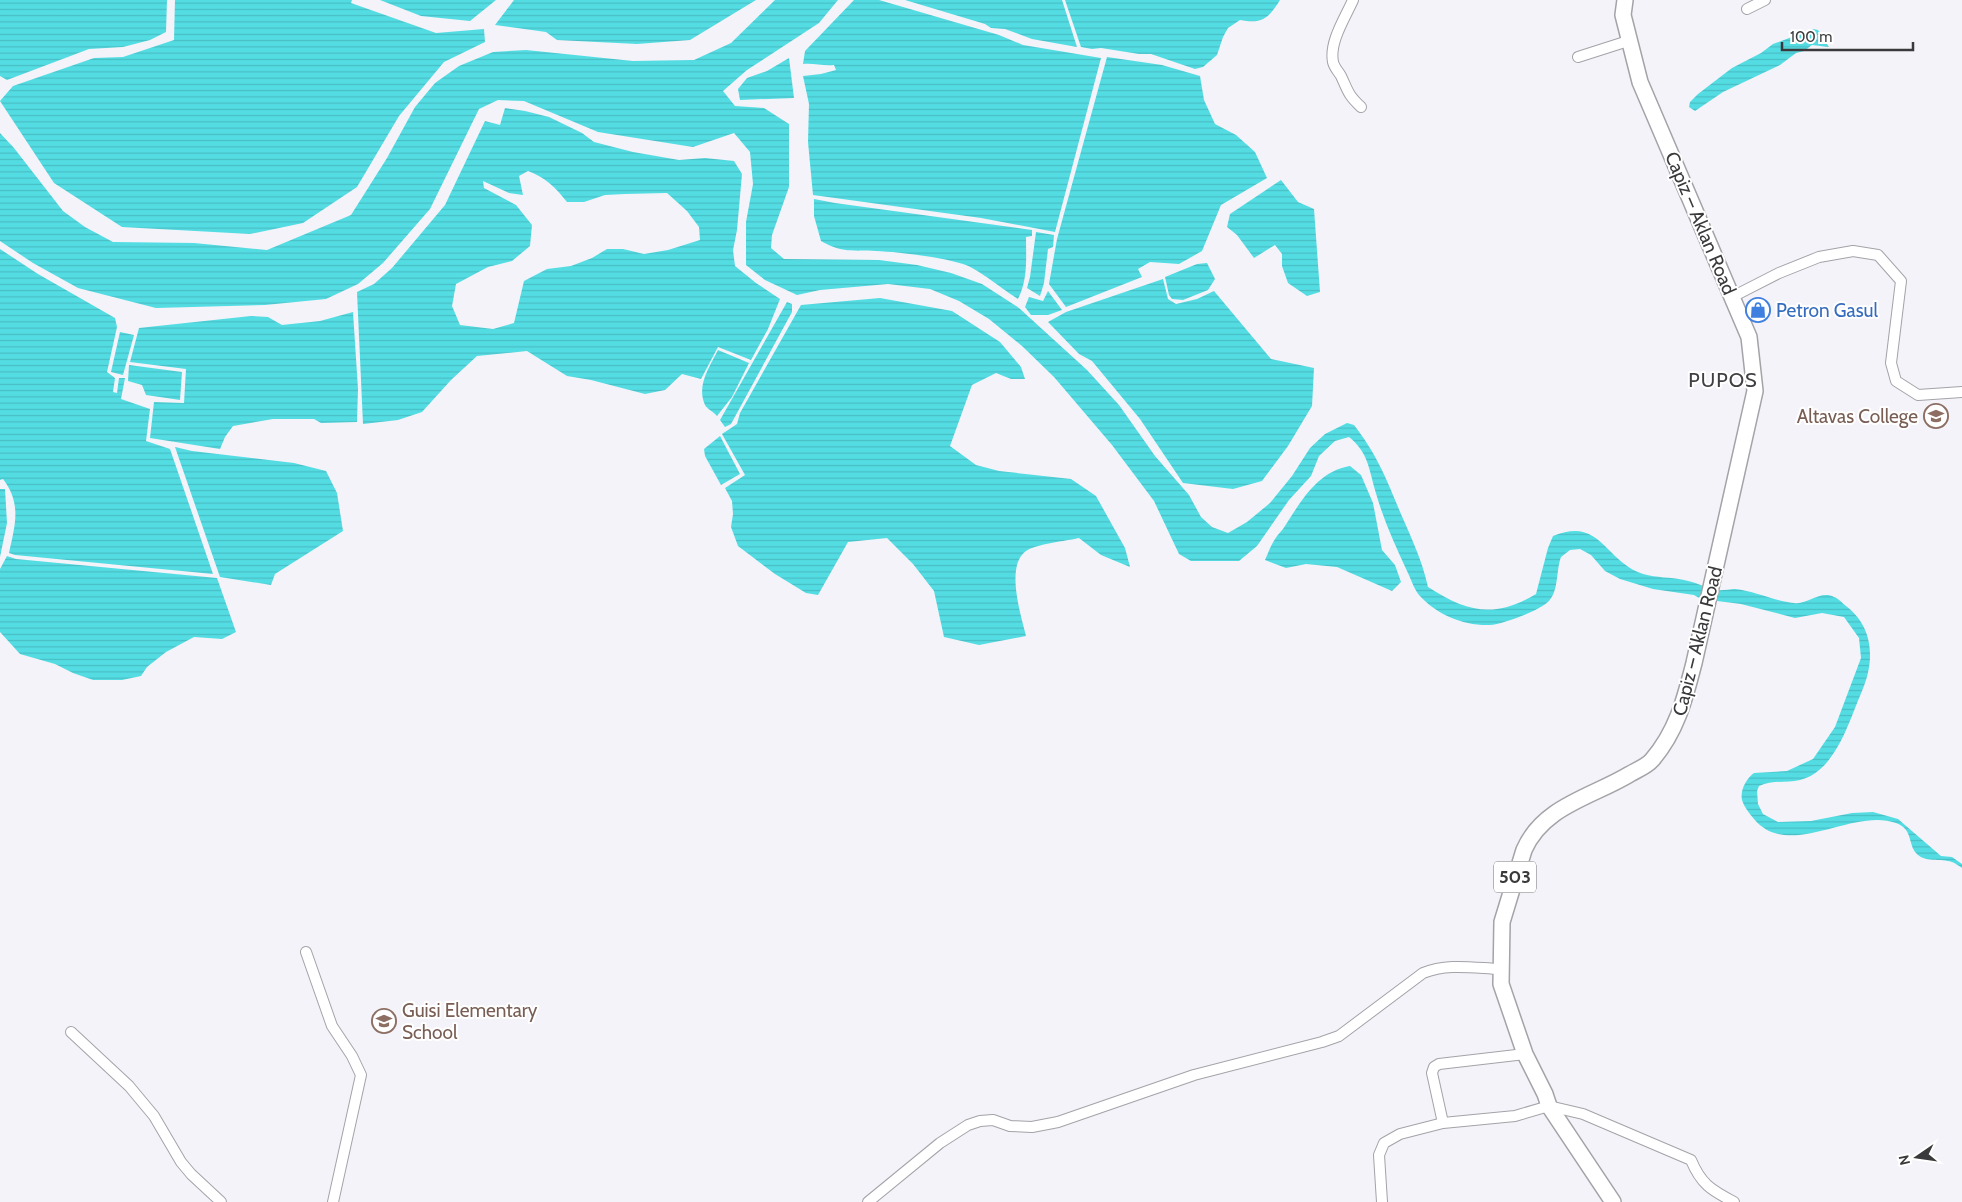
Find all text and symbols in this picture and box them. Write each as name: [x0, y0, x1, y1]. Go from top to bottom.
scale bar: [1782, 20, 1913, 52]
text: 100 m: [1790, 28, 1832, 46]
street label: Capiz – Aklan Road: [1660, 148, 1741, 298]
shop icon: Petron Gasul: [1745, 297, 1771, 323]
place label: Petron Gasul: [1776, 299, 1879, 322]
district label: PUPOS: [1688, 368, 1758, 392]
school or university icon: Altavas College: [1923, 403, 1949, 429]
place label: Altavas College: [1797, 405, 1918, 428]
street label: Capiz – Aklan Road: [1668, 564, 1727, 718]
road number: 503: [1494, 862, 1536, 892]
place label: Guisi Elementary School: [402, 999, 538, 1044]
school or university icon: Guisi Elementary School: [371, 1008, 397, 1034]
north arrow: [1892, 1132, 1942, 1182]
text: N: [1894, 1153, 1914, 1167]

